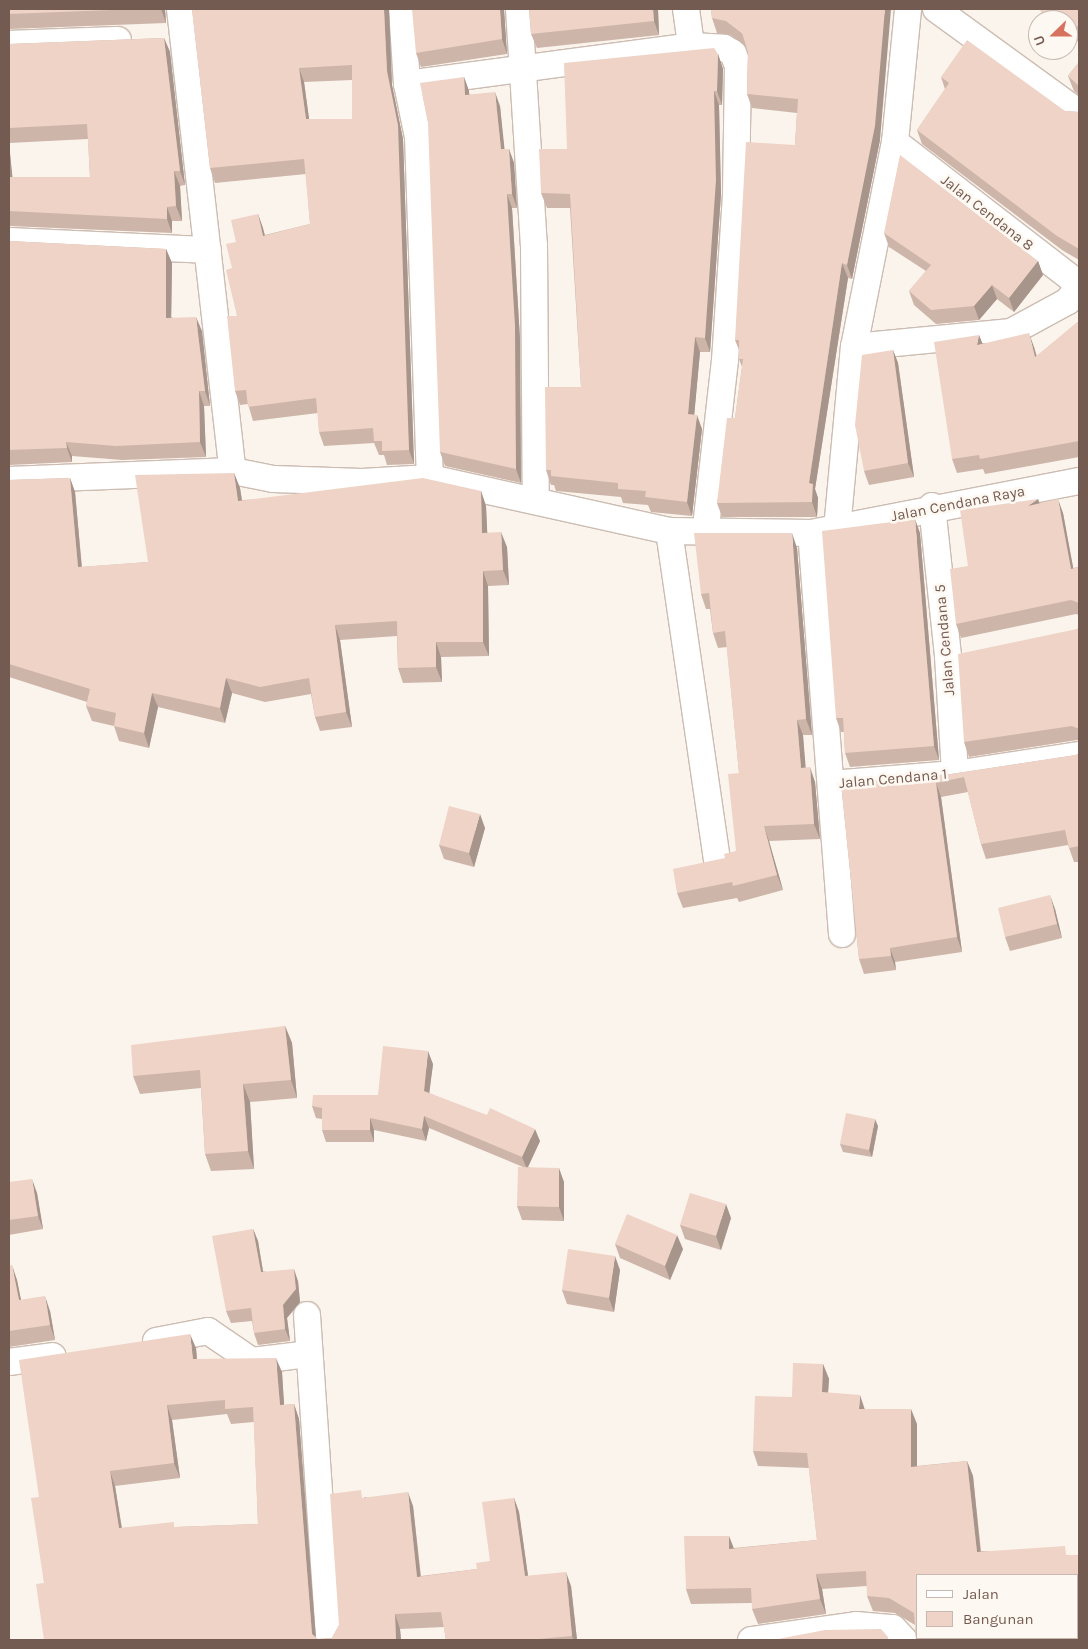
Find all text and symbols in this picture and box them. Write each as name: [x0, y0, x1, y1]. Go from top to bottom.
north arrow: [1028, 10, 1078, 60]
text: U: [1030, 33, 1049, 48]
street label: Jalan Cendana 8: [937, 171, 1037, 255]
street label: Jalan Cendana Raya: [890, 482, 1026, 526]
street label: Jalan Cendana 5: [931, 584, 959, 696]
street label: Jalan Cendana 1: [838, 765, 948, 793]
legend: [916, 1574, 1078, 1639]
text: Jalan: [963, 1585, 999, 1603]
text: Bangunan: [963, 1610, 1034, 1628]

